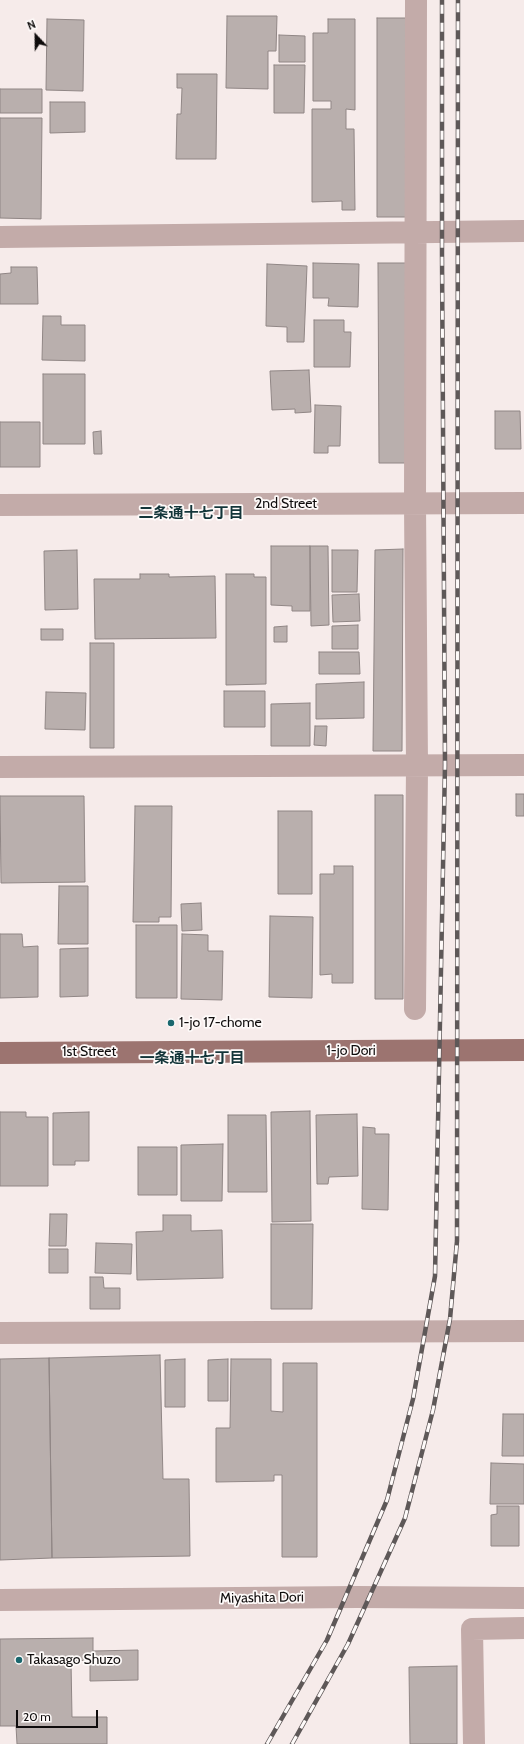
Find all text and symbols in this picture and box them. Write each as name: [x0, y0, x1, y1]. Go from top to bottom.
north arrow: [16, 16, 56, 56]
text: N: [25, 17, 38, 33]
street label: 2nd Street: [255, 496, 317, 512]
district label: 二条通十七丁目: [139, 505, 243, 523]
place label: 1-jo 17-chome: [179, 1015, 262, 1031]
marker: 1-jo 17-chome: [166, 1018, 176, 1028]
street label: 1-jo Dori: [326, 1043, 376, 1059]
street label: 1st Street: [62, 1044, 116, 1060]
district label: 一条通十七丁目: [140, 1050, 244, 1068]
street label: Miyashita Dori: [220, 1589, 304, 1607]
place label: Takasago Shuzo: [27, 1652, 121, 1668]
marker: Takasago Shuzo: [14, 1655, 24, 1665]
scale bar: [18, 1702, 100, 1728]
text: 20 m: [23, 1709, 51, 1724]

